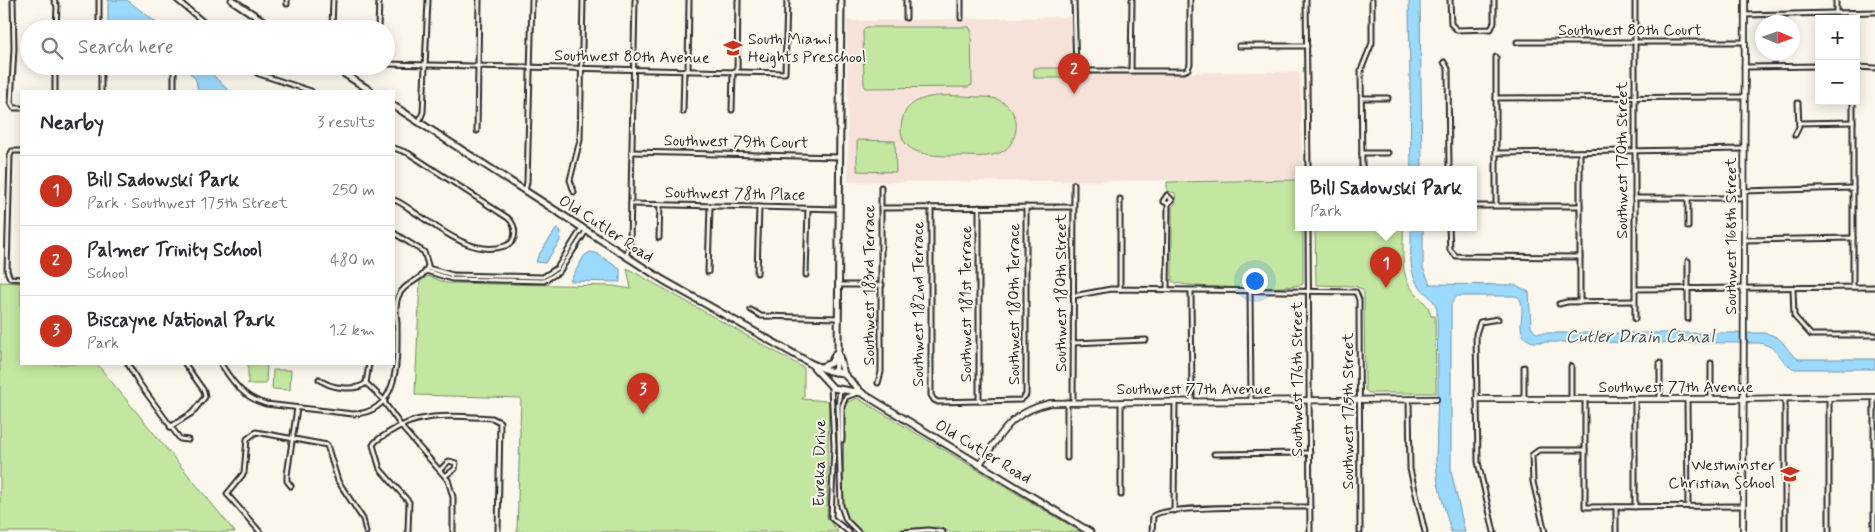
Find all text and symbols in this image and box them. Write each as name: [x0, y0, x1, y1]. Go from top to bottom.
north arrow: [1755, 15, 1800, 60]
map controls: [1815, 15, 1860, 105]
button: +: [1815, 15, 1860, 60]
search box: [20, 20, 395, 75]
street label: Southwest 80th Court: [1558, 20, 1702, 41]
place label: South Miami Heights Preschool: [748, 29, 866, 68]
icon: search: [38, 34, 66, 62]
text: Search here: [78, 35, 174, 60]
school or university icon: South Miami Heights Preschool: [722, 37, 744, 59]
street label: Southwest 80th Avenue: [554, 45, 710, 69]
pin: 2: [1058, 53, 1090, 94]
button: −: [1815, 60, 1860, 105]
street label: Southwest 170th Street: [1612, 81, 1633, 239]
text: Nearby: [40, 109, 104, 137]
text: 3 results: [317, 112, 375, 133]
street label: Southwest 79th Court: [664, 130, 809, 154]
street label: Southwest 168th Street: [1721, 157, 1742, 315]
popup: [1295, 166, 1477, 231]
text: Bill Sadowski Park: [87, 168, 239, 193]
text: Bill Sadowski Park: [1310, 176, 1462, 201]
text: 1: [52, 180, 60, 201]
text: 250 m: [332, 180, 375, 201]
street label: Southwest 78th Place: [665, 182, 805, 206]
street label: Old Cutler Road: [555, 190, 657, 268]
text: Park · Southwest 175th Street: [87, 193, 288, 214]
text: Park: [1310, 201, 1342, 222]
street label: Southwest 183rd Terrace: [859, 204, 880, 365]
street label: Southwest 180th Street: [1051, 213, 1072, 372]
street label: Southwest 182nd Terrace: [908, 221, 929, 387]
street label: Southwest 180th Terrace: [1004, 222, 1025, 385]
street label: Southwest 181st Terrace: [956, 225, 977, 382]
text: Palmer Trinity School: [87, 238, 262, 263]
pin: 1: [1370, 247, 1402, 288]
text: 2: [52, 250, 60, 271]
text: 480 m: [330, 250, 375, 271]
text: School: [87, 263, 128, 284]
your location: [1242, 268, 1268, 294]
street label: Southwest 176th Street: [1287, 301, 1308, 457]
text: Biscayne National Park: [87, 308, 275, 333]
text: 3: [52, 320, 60, 341]
text: 1.2 km: [329, 320, 375, 341]
water label: Cutler Drain Canal: [1565, 325, 1716, 349]
street label: Southwest 175th Street: [1338, 332, 1359, 489]
text: Park: [87, 333, 119, 354]
pin: 3: [627, 373, 659, 414]
street label: Southwest 77th Avenue: [1599, 377, 1754, 398]
street label: Southwest 77th Avenue: [1117, 379, 1272, 400]
street label: Old Cutler Road: [931, 415, 1035, 489]
street label: Eureka Drive: [809, 419, 831, 507]
place label: Westminster Christian School: [1668, 455, 1775, 494]
school or university icon: Westminster Christian School: [1779, 463, 1801, 485]

